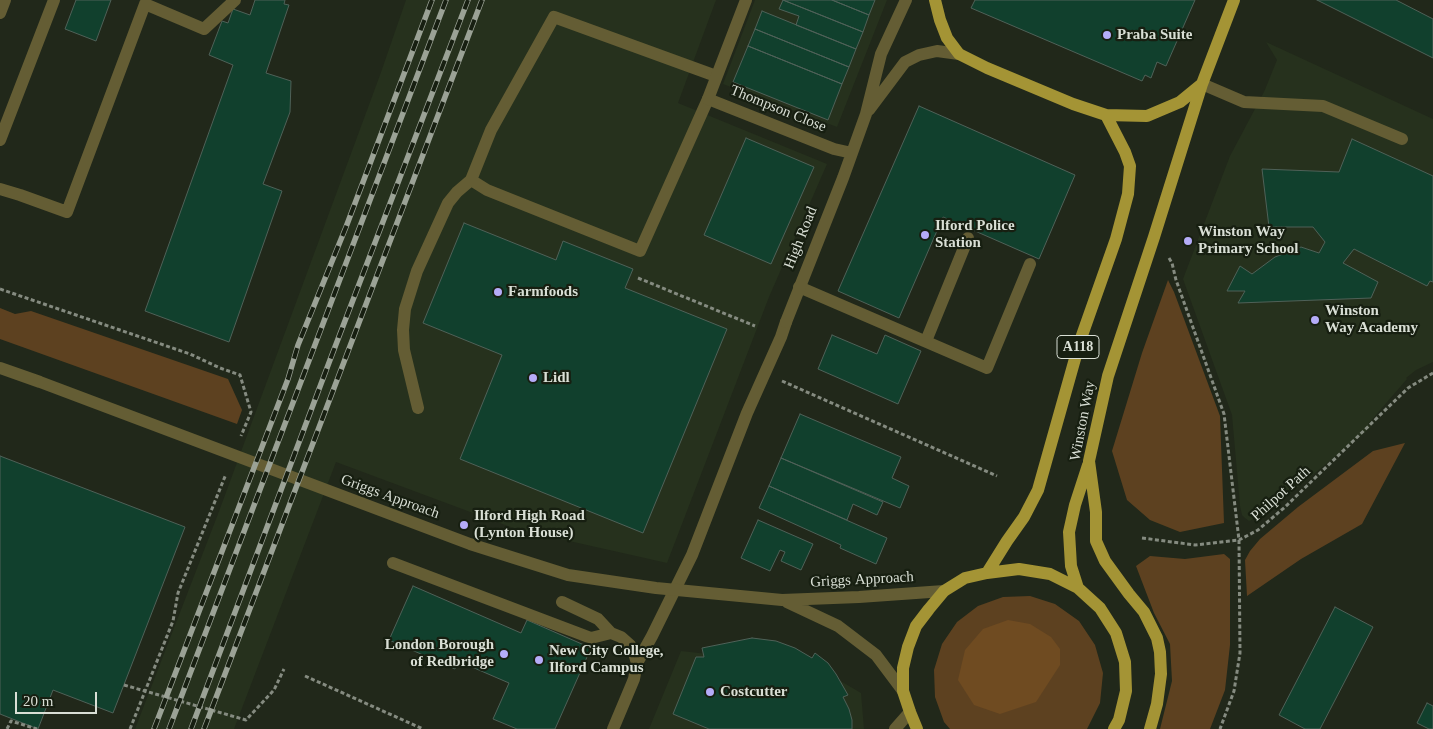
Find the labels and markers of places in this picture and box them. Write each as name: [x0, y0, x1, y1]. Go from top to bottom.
place label: Praba Suite: [1117, 26, 1192, 44]
marker: Praba Suite: [1101, 29, 1113, 41]
place label: Ilford Police Station: [935, 217, 1015, 252]
place label: Winston Way Primary School: [1198, 223, 1298, 258]
marker: Ilford Police Station: [919, 229, 931, 241]
marker: Winston Way Primary School: [1182, 235, 1194, 247]
place label: Farmfoods: [508, 283, 578, 301]
marker: Farmfoods: [492, 286, 504, 298]
place label: Winston Way Academy: [1325, 302, 1418, 337]
marker: Winston Way Academy: [1309, 314, 1321, 326]
place label: Lidl: [543, 369, 570, 387]
marker: Lidl: [527, 372, 539, 384]
place label: Ilford High Road (Lynton House): [474, 507, 585, 542]
marker: Ilford High Road (Lynton House): [458, 519, 470, 531]
place label: London Borough of Redbridge: [385, 636, 494, 671]
place label: New City College, Ilford Campus: [549, 642, 664, 677]
marker: London Borough of Redbridge: [498, 648, 510, 660]
marker: New City College, Ilford Campus: [533, 654, 545, 666]
place label: Costcutter: [720, 683, 787, 701]
marker: Costcutter: [704, 686, 716, 698]

